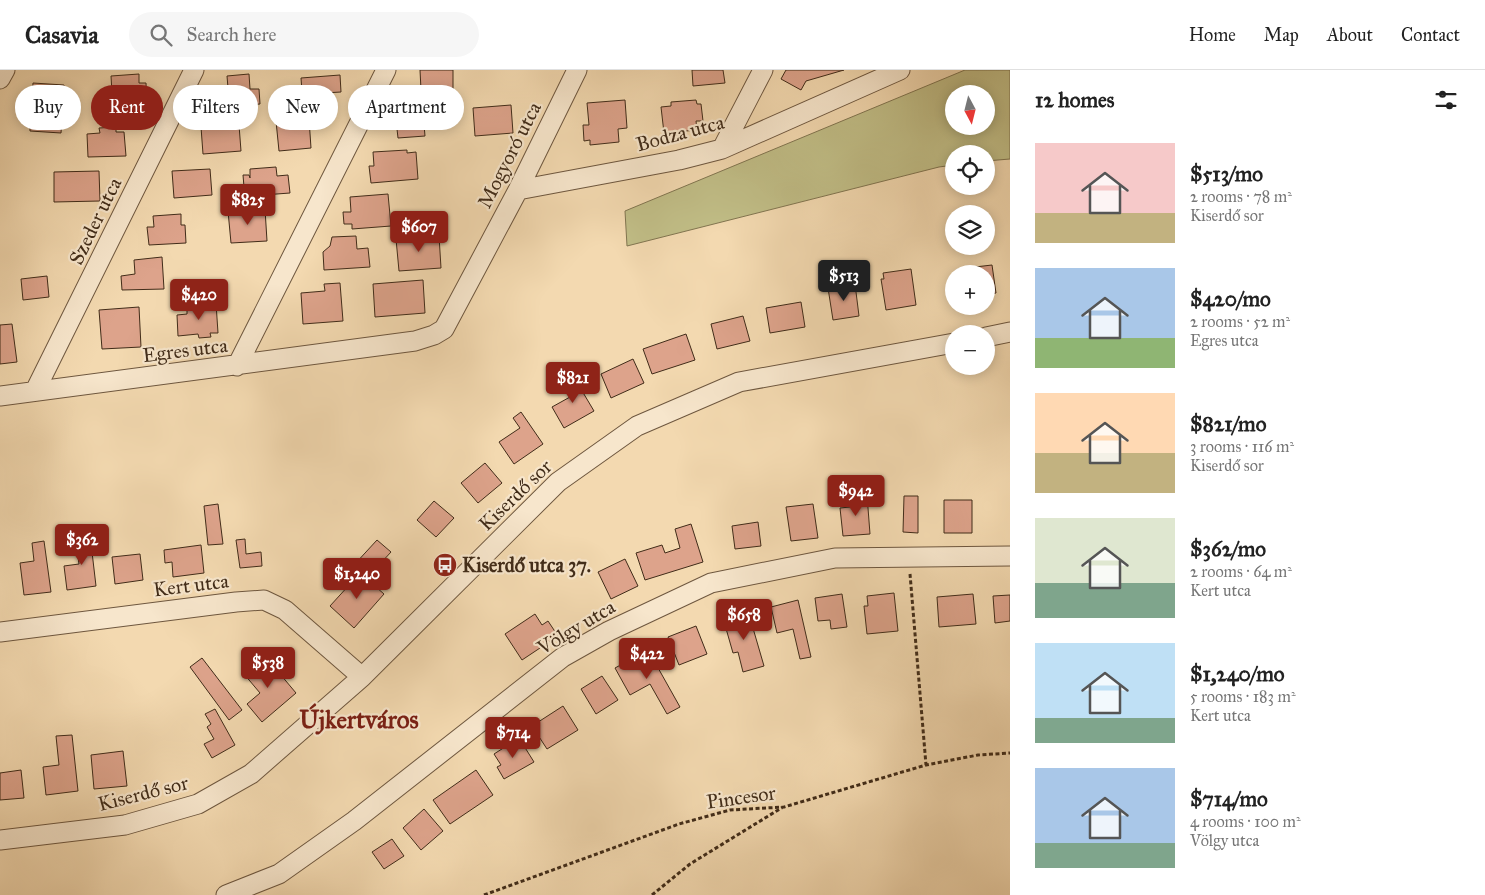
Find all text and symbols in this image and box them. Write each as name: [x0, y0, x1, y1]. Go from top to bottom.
search box: [129, 12, 479, 57]
text: Casavia: [25, 20, 99, 50]
icon: search: [147, 21, 175, 49]
text: Search here: [187, 23, 276, 46]
text: Home: [1189, 24, 1236, 46]
text: Map: [1264, 24, 1299, 46]
text: About: [1327, 24, 1373, 46]
text: Contact: [1401, 24, 1460, 46]
chip: Buy: [15, 85, 81, 130]
chip: Rent: [91, 85, 163, 130]
chip: Filters: [173, 85, 258, 130]
chip: New: [268, 85, 338, 130]
chip: Apartment: [348, 85, 464, 130]
north arrow: [945, 85, 995, 135]
map controls: [945, 85, 995, 375]
icon: filters: [1432, 86, 1460, 114]
text: 12 homes: [1035, 87, 1114, 113]
street label: Mogyoró utca: [472, 97, 547, 213]
street label: Bodza utca: [633, 110, 727, 156]
button: locate: [945, 145, 995, 195]
text: $513/mo: [1190, 161, 1263, 187]
icon: home: [1075, 163, 1135, 223]
street label: Szeder utca: [64, 173, 127, 268]
pin: $825: [218, 184, 278, 226]
text: 2 rooms · 78 m²: [1190, 187, 1292, 206]
text: $825: [231, 190, 265, 209]
button: layers: [945, 205, 995, 255]
text: Kiserdő sor: [1190, 206, 1264, 225]
pin: $607: [389, 210, 449, 253]
text: $607: [401, 217, 437, 236]
pin: $513: [814, 260, 874, 302]
button: +: [945, 265, 995, 315]
text: $513: [829, 266, 859, 285]
pin: $420: [169, 278, 229, 321]
text: $420: [181, 285, 217, 304]
text: $420/mo: [1190, 286, 1271, 312]
icon: home: [1075, 288, 1135, 348]
text: 2 rooms · 52 m²: [1190, 312, 1290, 331]
button: −: [945, 325, 995, 375]
text: Egres utca: [1190, 331, 1258, 350]
street label: Egres utca: [141, 333, 230, 368]
pin: $821: [543, 362, 603, 404]
text: $821: [557, 368, 589, 387]
text: $821/mo: [1190, 411, 1266, 437]
icon: home: [1075, 413, 1135, 473]
text: 3 rooms · 116 m²: [1190, 437, 1294, 456]
street label: Kiserdő sor: [473, 454, 557, 536]
text: Kiserdő sor: [1190, 456, 1264, 475]
pin: $942: [826, 474, 886, 517]
text: $942: [839, 481, 874, 500]
pin: $362: [52, 524, 112, 566]
text: $362: [66, 530, 98, 549]
text: $362/mo: [1190, 536, 1266, 562]
icon: home: [1075, 538, 1135, 598]
bus stop icon: Kiserdő utca 37.: [432, 552, 458, 578]
place label: Kiserdő utca 37.: [462, 553, 591, 578]
pin: $1,240: [316, 558, 398, 600]
text: 2 rooms · 64 m²: [1190, 562, 1292, 581]
text: $1,240: [334, 564, 380, 583]
street label: Kert utca: [152, 568, 231, 602]
text: Kert utca: [1190, 581, 1251, 600]
street label: Völgy utca: [532, 594, 620, 661]
pin: $658: [714, 598, 774, 641]
text: $658: [727, 605, 761, 624]
pin: $422: [617, 638, 677, 680]
text: $422: [630, 644, 664, 663]
pin: $538: [238, 646, 298, 689]
text: $538: [252, 653, 284, 672]
text: $1,240/mo: [1190, 661, 1285, 687]
icon: home: [1075, 663, 1135, 723]
text: 5 rooms · 183 m²: [1190, 687, 1296, 706]
district label: Újkertváros: [299, 703, 419, 735]
text: Kert utca: [1190, 706, 1251, 725]
pin: $714: [483, 716, 543, 759]
text: $714: [496, 723, 530, 742]
street label: Kiserdő sor: [95, 770, 191, 816]
street label: Pincesor: [705, 780, 778, 814]
text: $714/mo: [1190, 786, 1268, 812]
icon: home: [1075, 788, 1135, 848]
text: 4 rooms · 100 m²: [1190, 812, 1301, 831]
text: Völgy utca: [1190, 831, 1259, 850]

